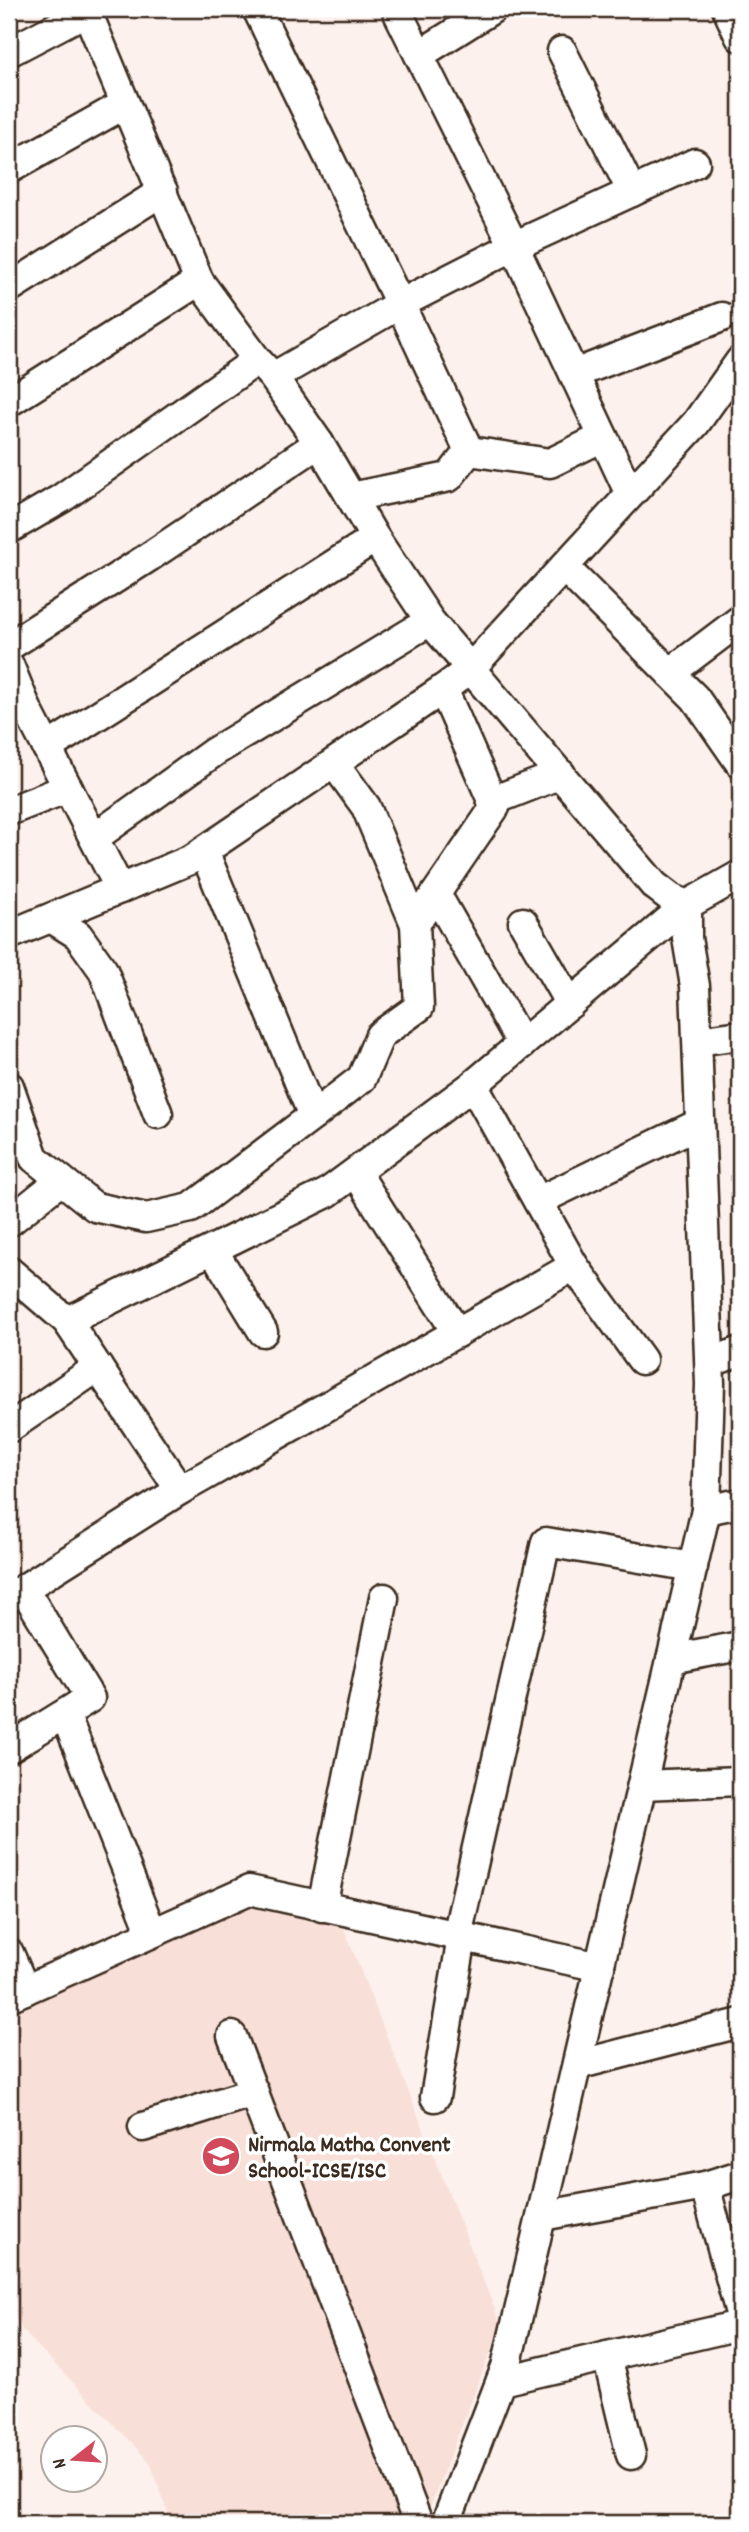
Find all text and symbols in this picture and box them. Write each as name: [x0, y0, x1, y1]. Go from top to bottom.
place label: Nirmala Matha Convent School-ICSE/ISC: [248, 2130, 451, 2189]
school or university icon: Nirmala Matha Convent School-ICSE/ISC: [200, 2135, 242, 2177]
north arrow: [38, 2424, 108, 2494]
text: N: [47, 2455, 75, 2471]

